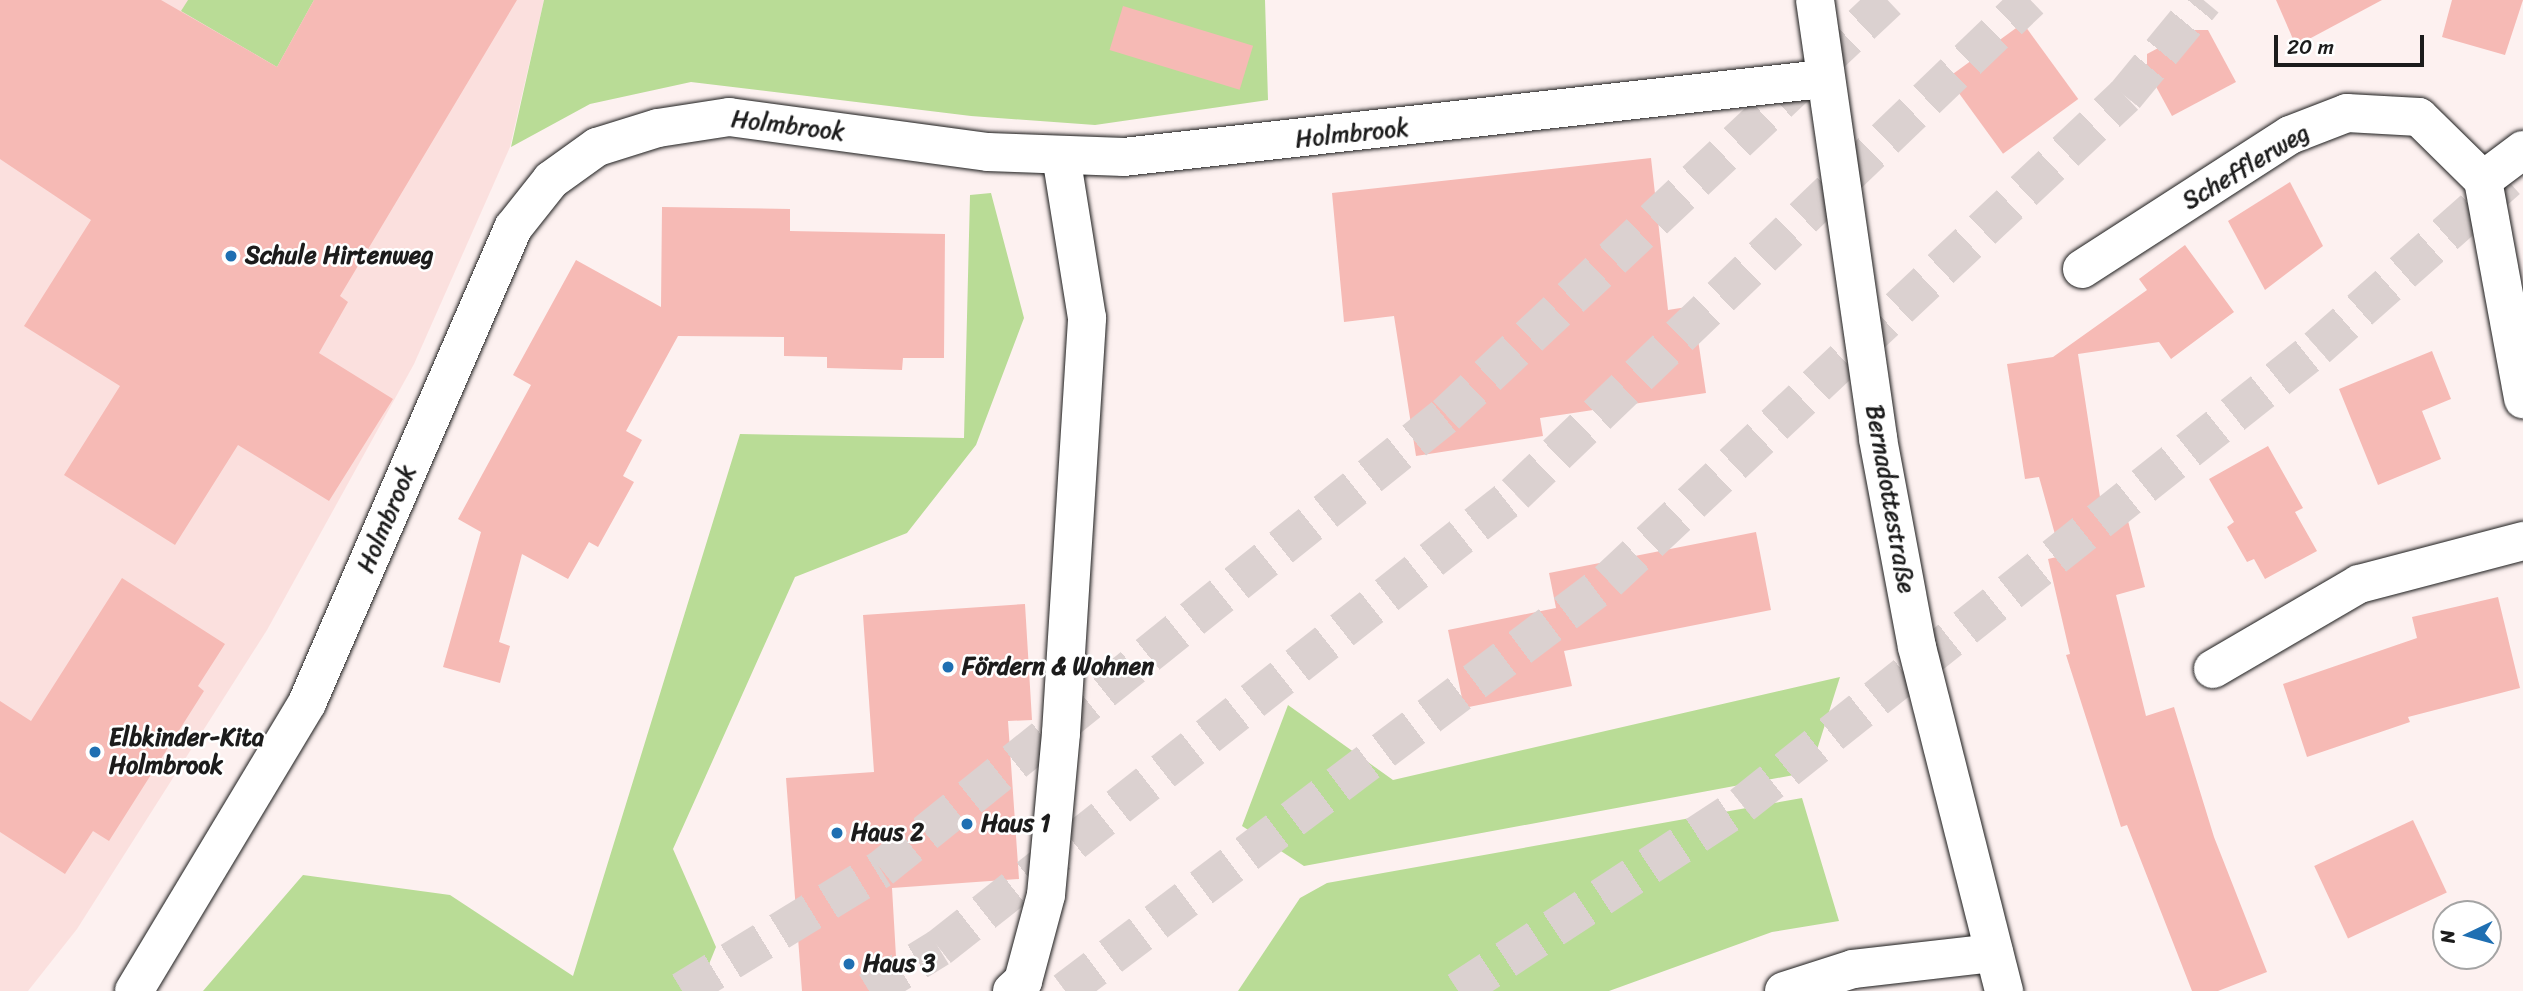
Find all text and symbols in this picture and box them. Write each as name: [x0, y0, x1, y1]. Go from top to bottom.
scale bar: [2278, 21, 2428, 65]
text: 20 m: [2287, 28, 2334, 66]
street label: Holmbrook: [730, 105, 846, 147]
street label: Holmbrook: [1294, 114, 1410, 154]
street label: Schefflerweg: [2178, 118, 2314, 216]
place label: Schule Hirtenweg: [245, 242, 432, 270]
marker: Schule Hirtenweg: [223, 248, 239, 264]
street label: Bernadottestraße: [1859, 403, 1921, 595]
street label: Holmbrook: [351, 461, 423, 577]
place label: Fördern & Wohnen: [962, 653, 1154, 681]
marker: Fördern & Wohnen: [940, 659, 956, 675]
place label: Elbkinder-Kita Holmbrook: [109, 724, 264, 780]
marker: Elbkinder-Kita Holmbrook: [87, 744, 103, 760]
place label: Haus 1: [981, 810, 1050, 838]
marker: Haus 1: [959, 816, 975, 832]
place label: Haus 2: [851, 819, 924, 847]
marker: Haus 2: [829, 825, 845, 841]
north arrow: [2432, 900, 2502, 970]
text: N: [2431, 929, 2465, 945]
place label: Haus 3: [863, 950, 935, 978]
marker: Haus 3: [841, 956, 857, 972]

